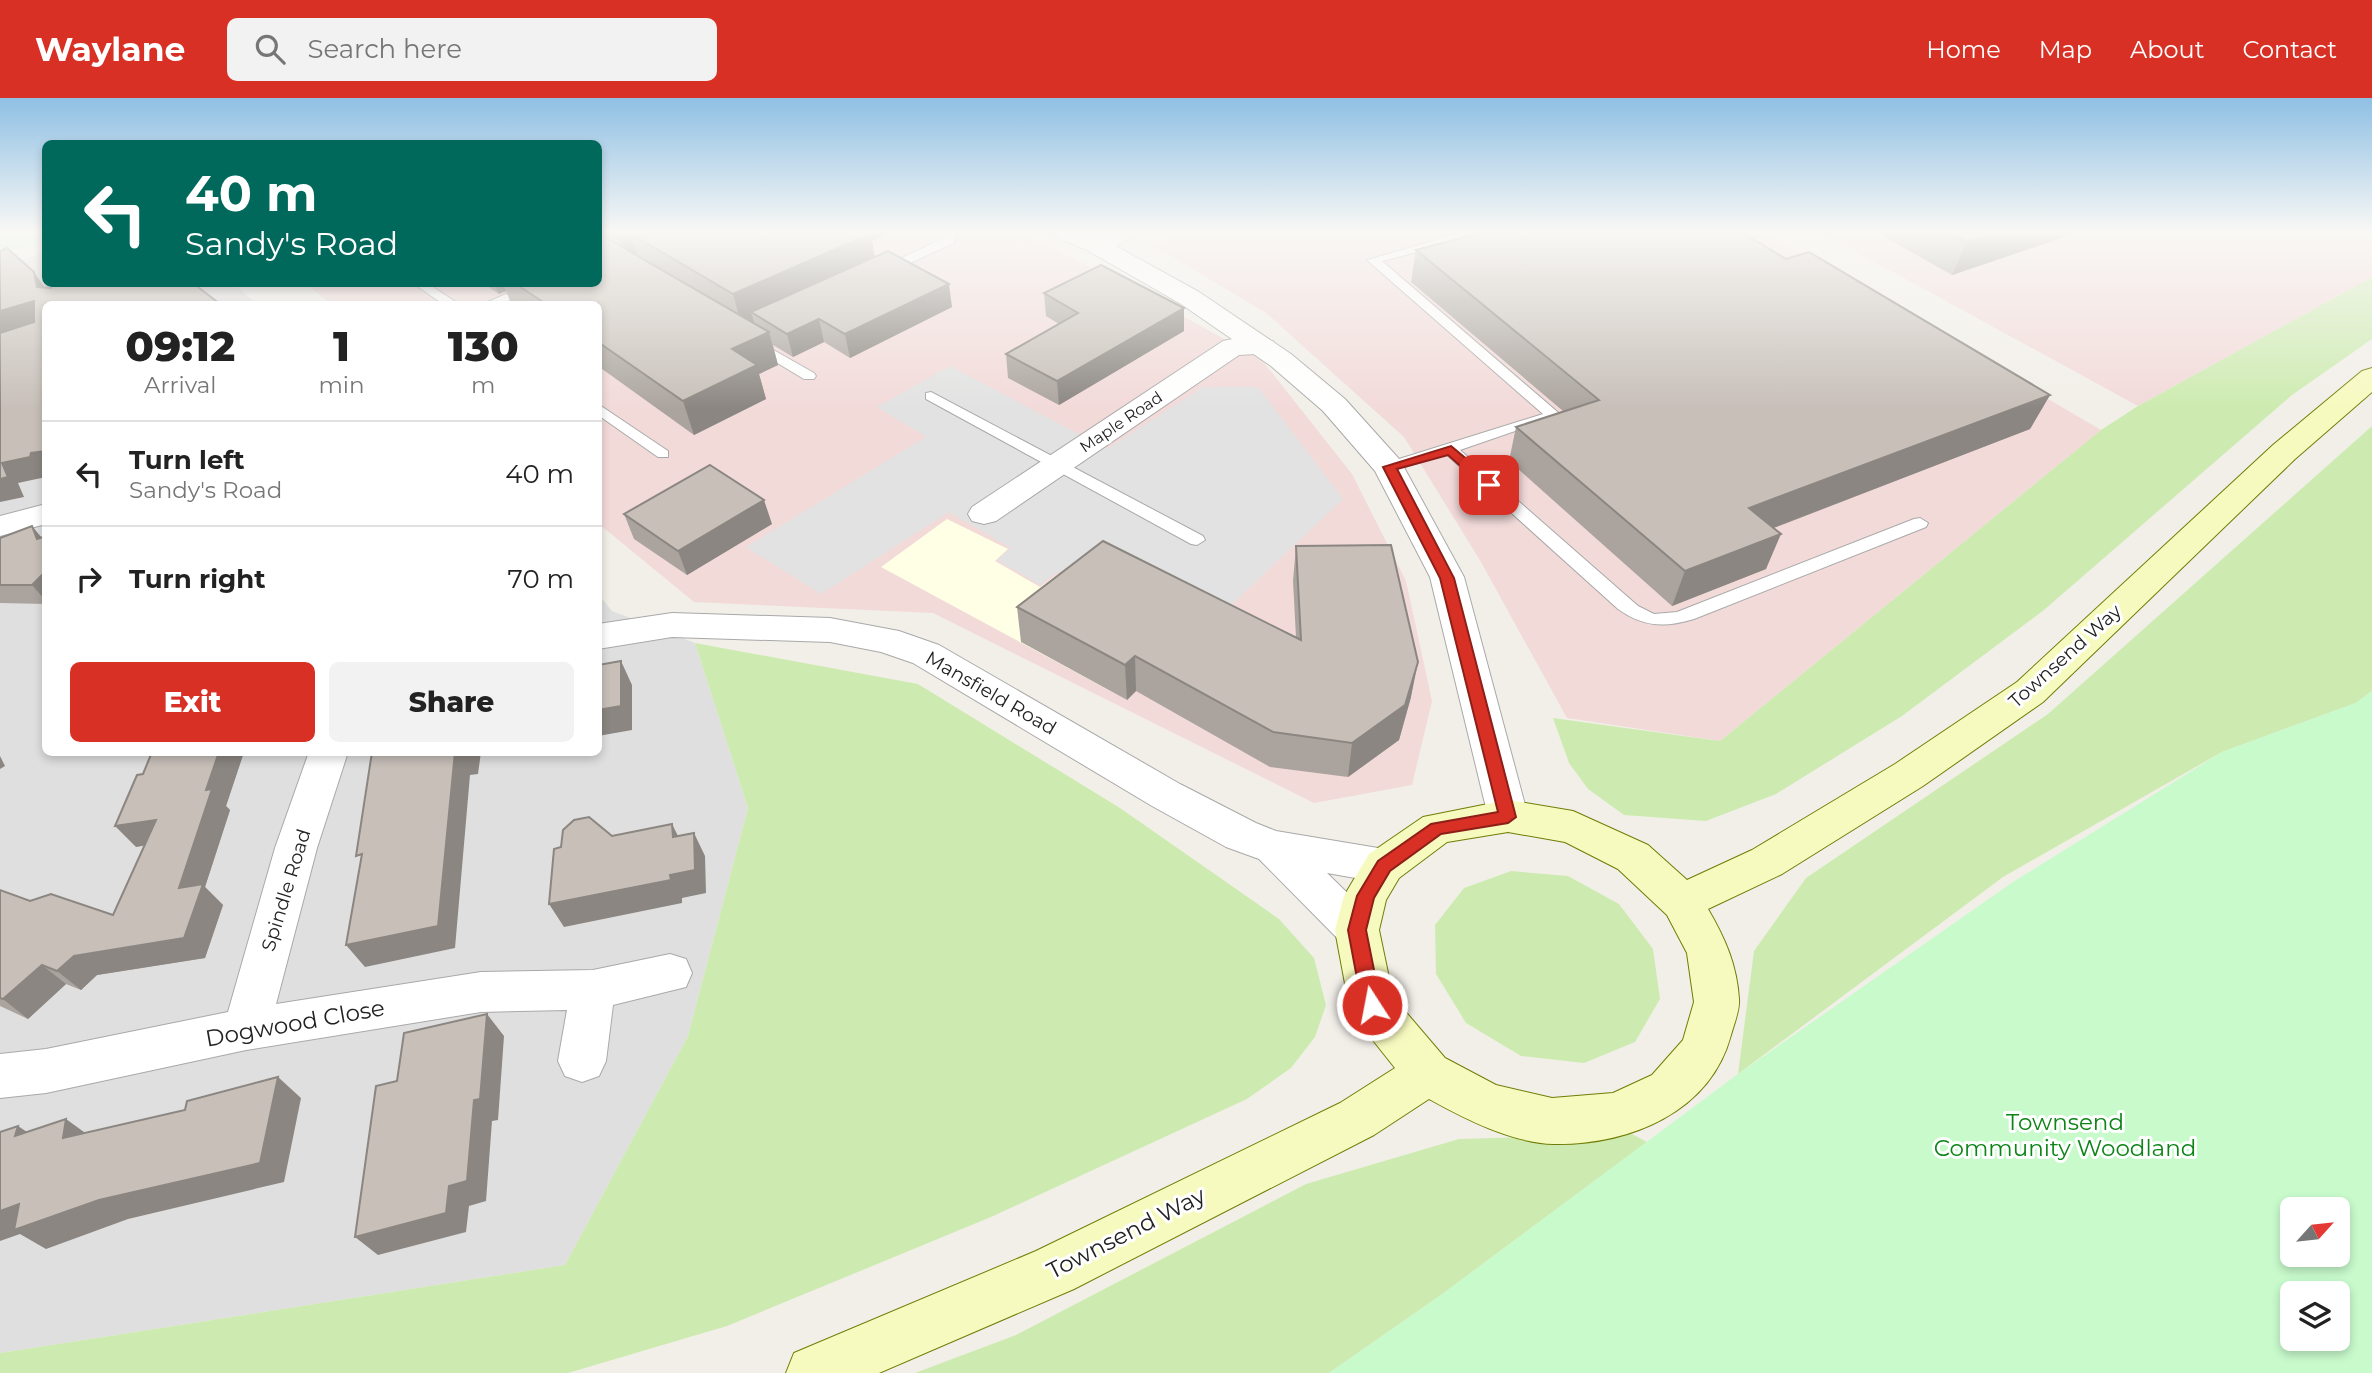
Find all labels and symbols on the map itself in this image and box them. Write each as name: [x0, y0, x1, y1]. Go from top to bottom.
street label: Maple Road: [1076, 387, 1166, 457]
pin: [1459, 455, 1519, 515]
street label: Townsend Way: [2004, 599, 2127, 713]
street label: Mansfield Road: [922, 646, 1060, 740]
street label: Spindle Road: [256, 826, 316, 954]
position arrow: [1335, 968, 1409, 1042]
street label: Dogwood Close: [203, 993, 387, 1053]
park label: Townsend Community Woodland: [1934, 1108, 2196, 1162]
street label: Townsend Way: [1042, 1181, 1210, 1285]
north arrow: [2280, 1197, 2350, 1267]

